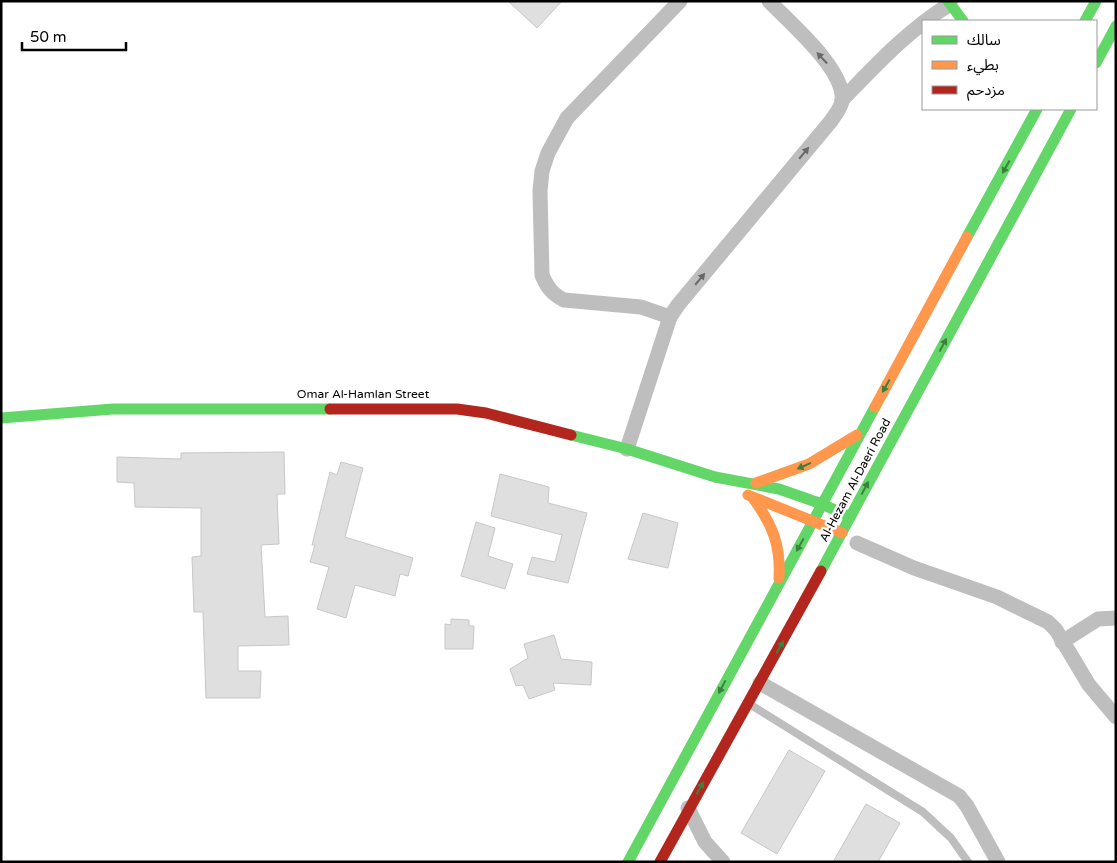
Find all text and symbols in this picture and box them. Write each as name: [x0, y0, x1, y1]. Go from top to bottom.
scale bar: [22, 20, 126, 52]
legend: [922, 20, 1097, 110]
text: 50 m: [30, 28, 67, 46]
text: سالك: [967, 31, 1001, 49]
one-way arrow: [816, 52, 828, 64]
text: بطيء: [967, 56, 999, 76]
text: مزدحم: [967, 81, 1005, 101]
one-way arrow: [798, 147, 809, 160]
one-way arrow: [1002, 160, 1010, 174]
one-way arrow: [694, 273, 706, 285]
one-way arrow: [939, 338, 947, 353]
one-way arrow: [882, 379, 890, 394]
street label: Omar Al-Hamlan Street: [297, 387, 430, 401]
street label: Al-Hezam Al-Daeri Road: [816, 416, 894, 544]
one-way arrow: [797, 463, 811, 471]
one-way arrow: [861, 482, 870, 495]
one-way arrow: [796, 537, 804, 552]
one-way arrow: [776, 639, 784, 654]
one-way arrow: [718, 681, 727, 694]
one-way arrow: [695, 781, 704, 795]

